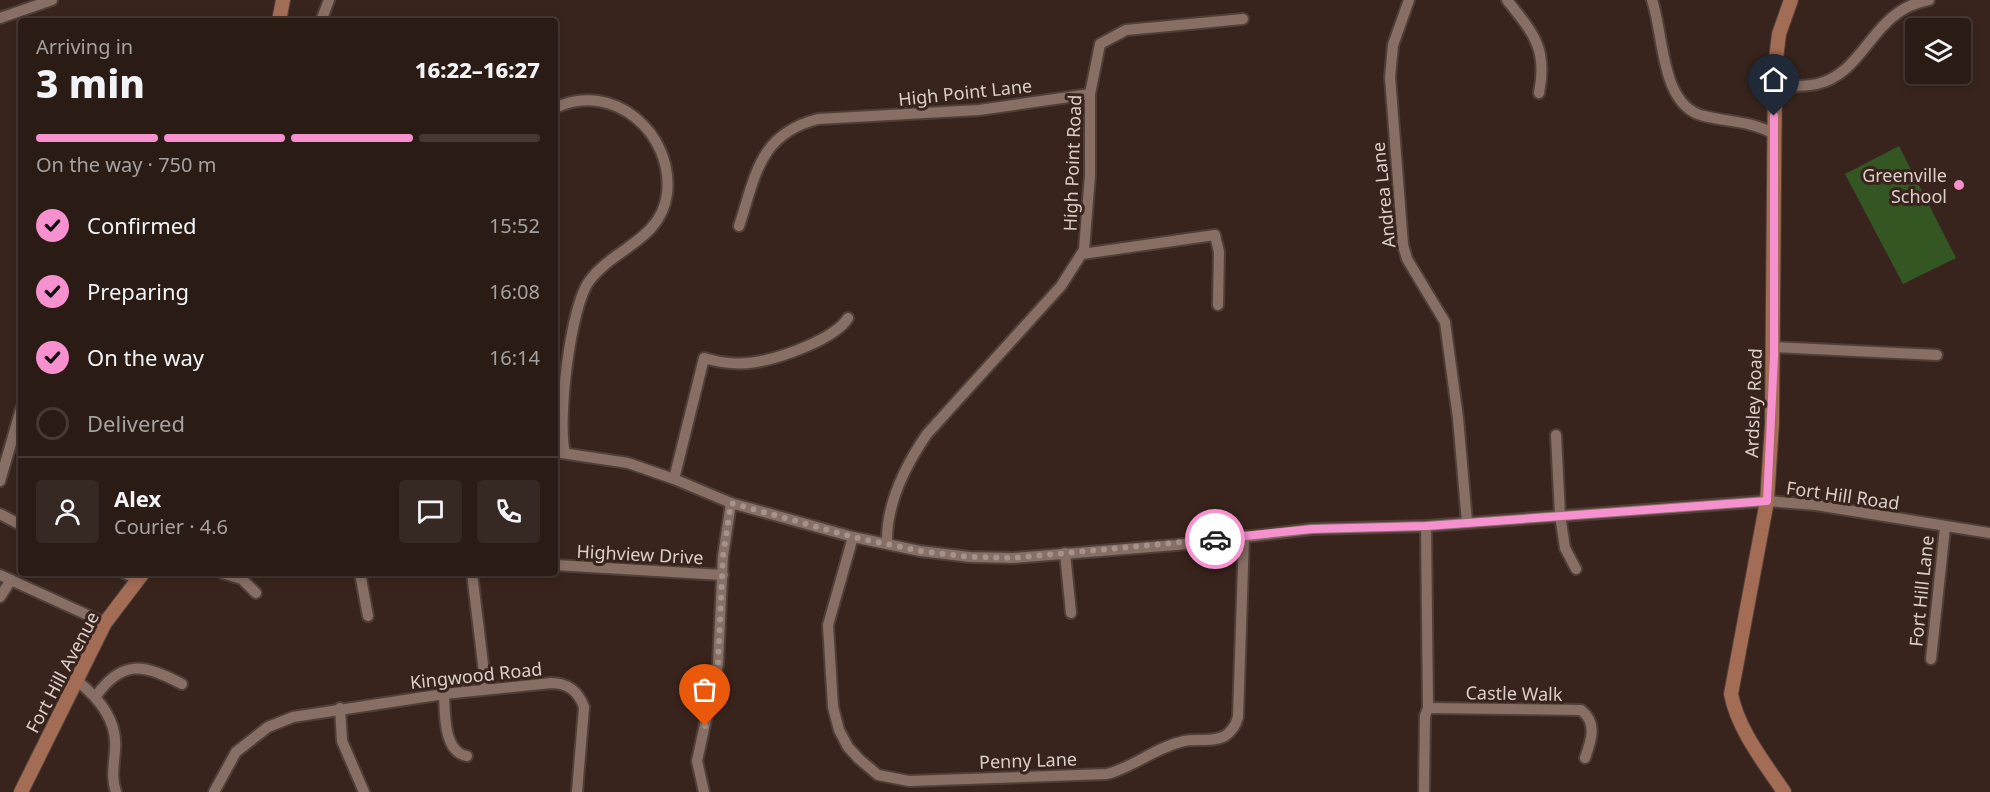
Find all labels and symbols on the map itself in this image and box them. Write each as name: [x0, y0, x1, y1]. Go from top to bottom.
pin: [1748, 54, 1799, 116]
street label: High Point Lane: [897, 73, 1033, 111]
street label: High Point Road: [1058, 94, 1086, 232]
street label: Andrea Lane: [1365, 141, 1401, 249]
place label: Greenville School: [1862, 163, 1947, 208]
marker: Greenville School: [1952, 178, 1966, 192]
street label: Ardsley Road: [1739, 348, 1767, 458]
street label: Fort Hill Road: [1785, 475, 1901, 515]
courier: [1185, 509, 1245, 569]
street label: Fort Hill Lane: [1903, 534, 1939, 648]
street label: Highview Drive: [576, 539, 704, 569]
street label: Fort Hill Avenue: [20, 607, 104, 737]
street label: Kingwood Road: [409, 656, 543, 694]
pin: [679, 664, 730, 726]
street label: Castle Walk: [1465, 680, 1563, 706]
street label: Penny Lane: [979, 746, 1077, 774]

